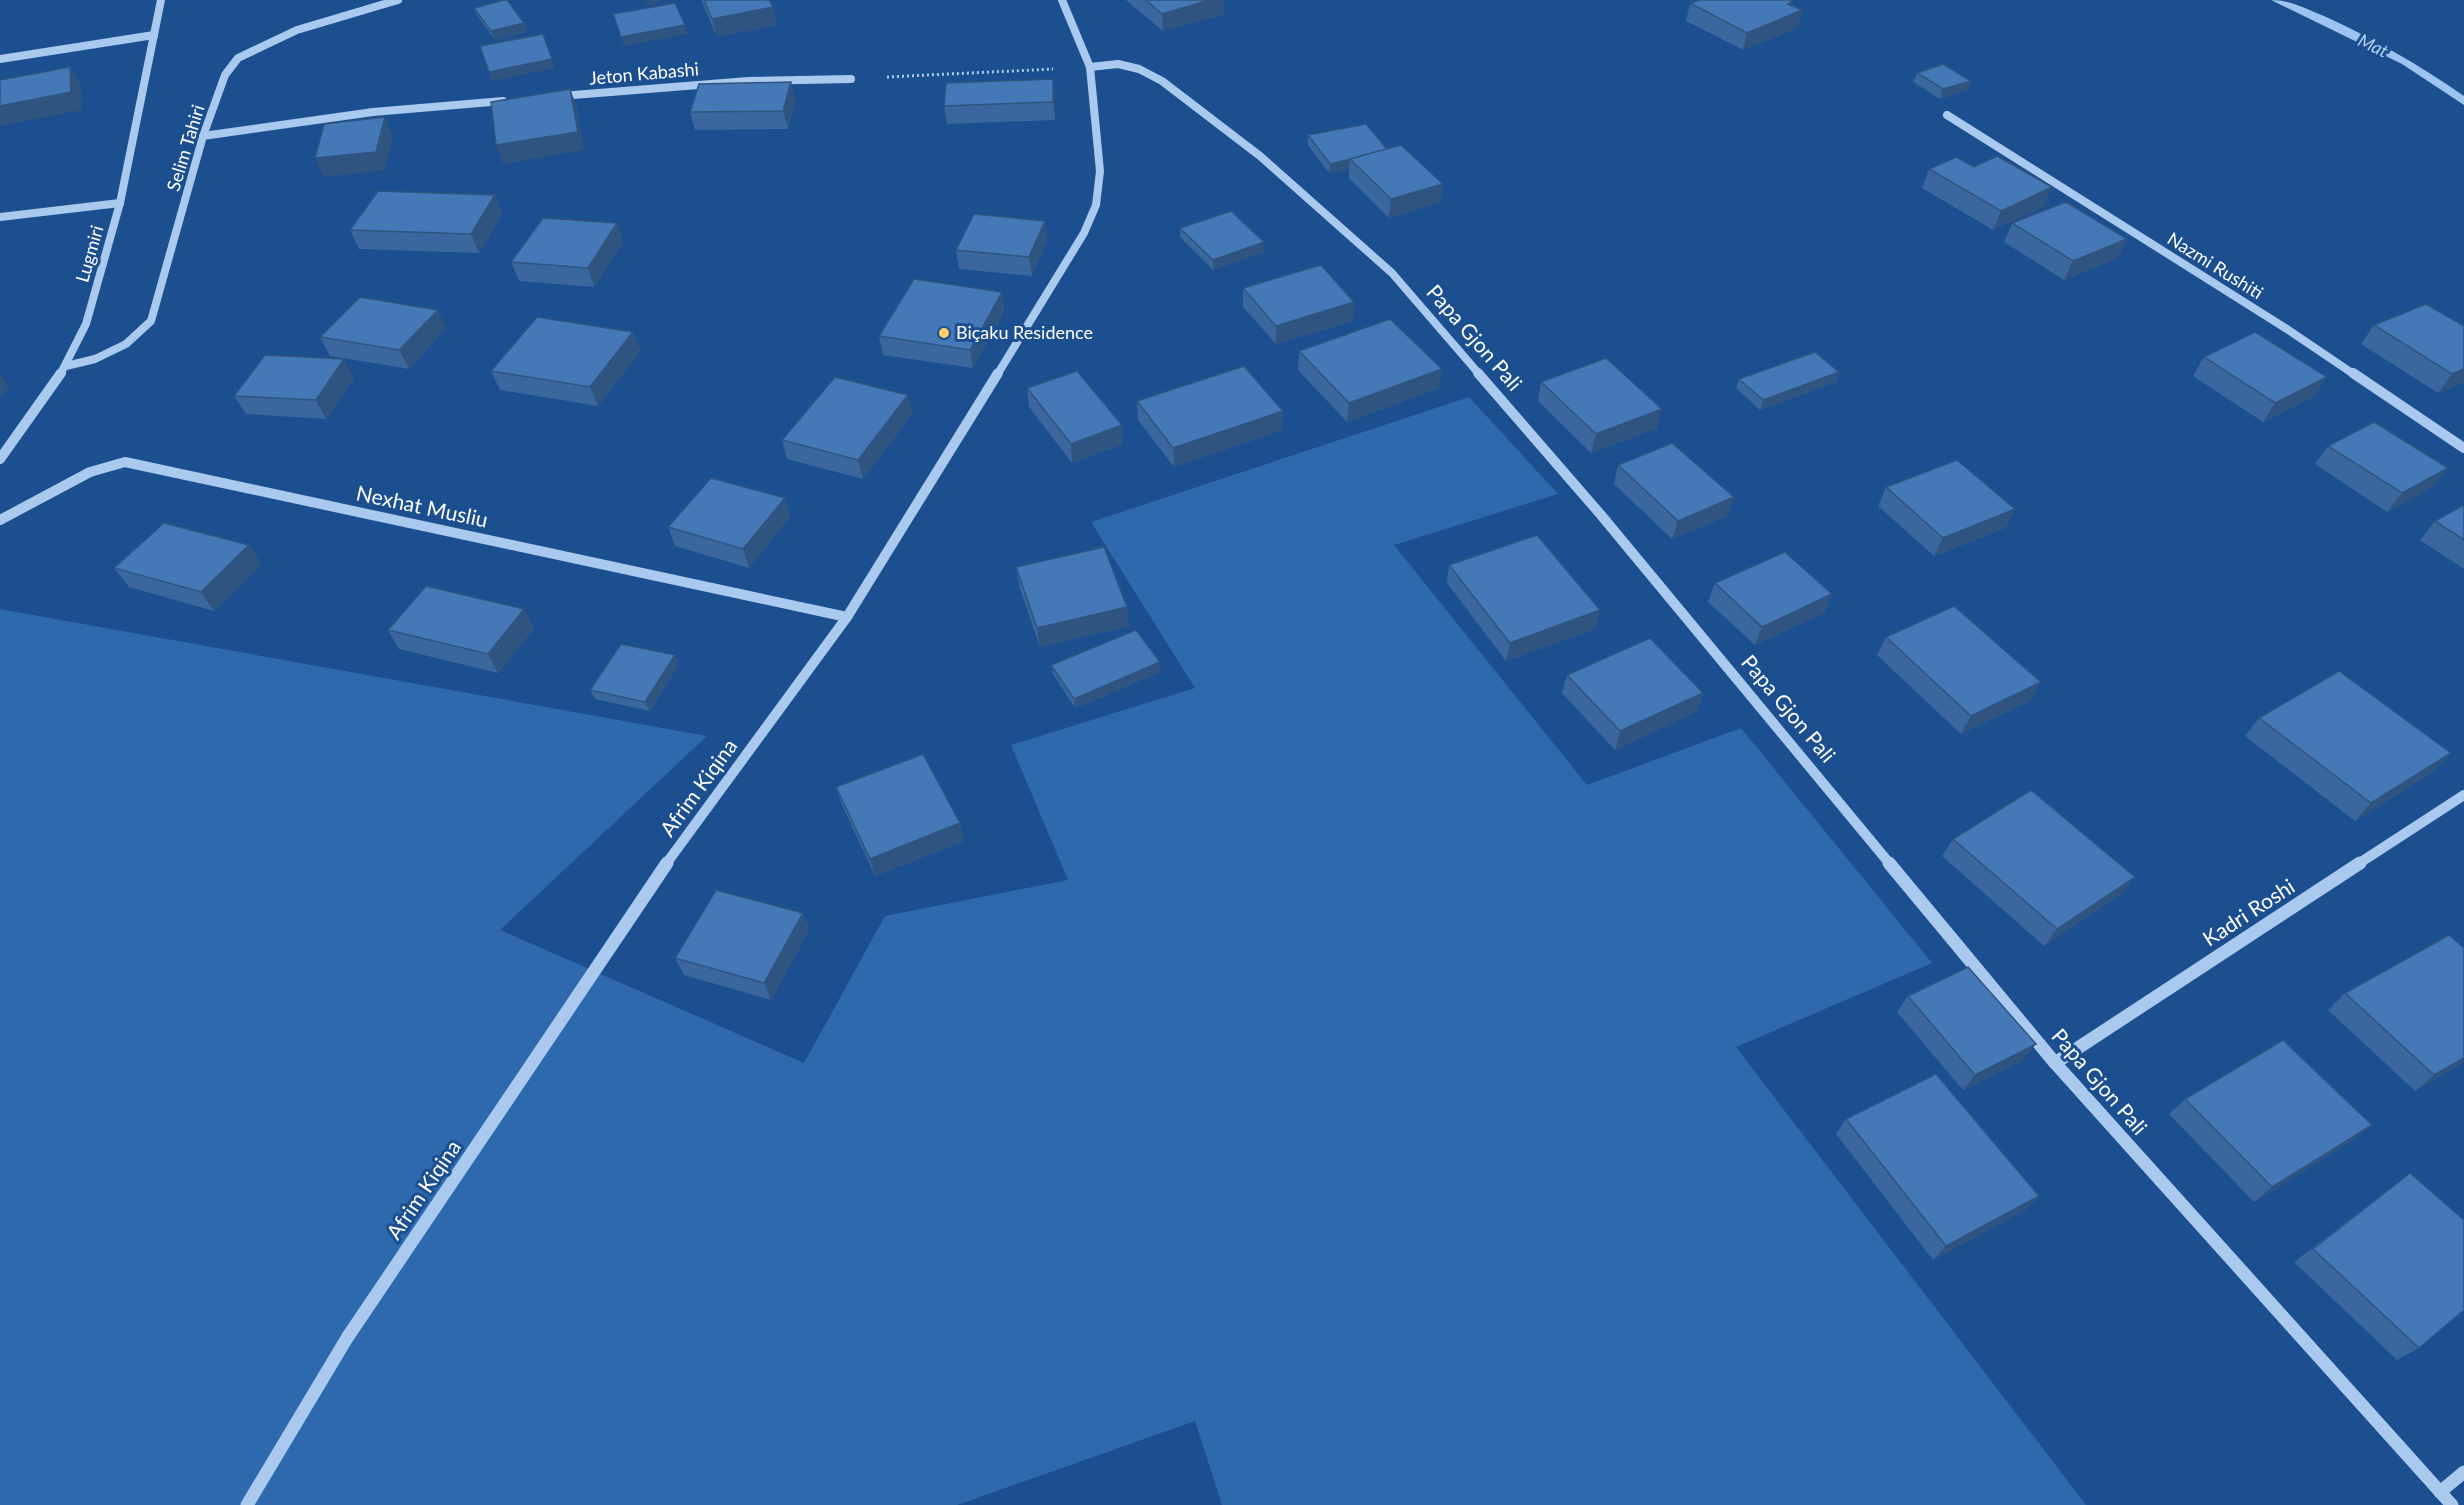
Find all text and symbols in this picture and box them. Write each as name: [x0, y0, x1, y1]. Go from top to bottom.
water label: Mat: [2355, 28, 2393, 62]
street label: Jeton Kabashi: [588, 57, 700, 89]
street label: Selim Tahiri: [161, 102, 209, 194]
street label: Lugmiri: [70, 223, 108, 285]
street label: Nazmi Rushiti: [2164, 227, 2267, 303]
street label: Papa Gjon Pali: [1422, 279, 1528, 395]
place label: Biçaku Residence: [956, 321, 1093, 343]
marker: Biçaku Residence: [937, 326, 951, 340]
street label: Nexhat Musliu: [354, 479, 490, 532]
street label: Papa Gjon Pali: [1737, 649, 1841, 767]
street label: Afrim Kiqina: [654, 734, 742, 841]
street label: Kadri Roshi: [2198, 873, 2299, 951]
street label: Papa Gjon Pali: [2047, 1023, 2153, 1139]
street label: Afrim Kiqina: [380, 1135, 465, 1244]

